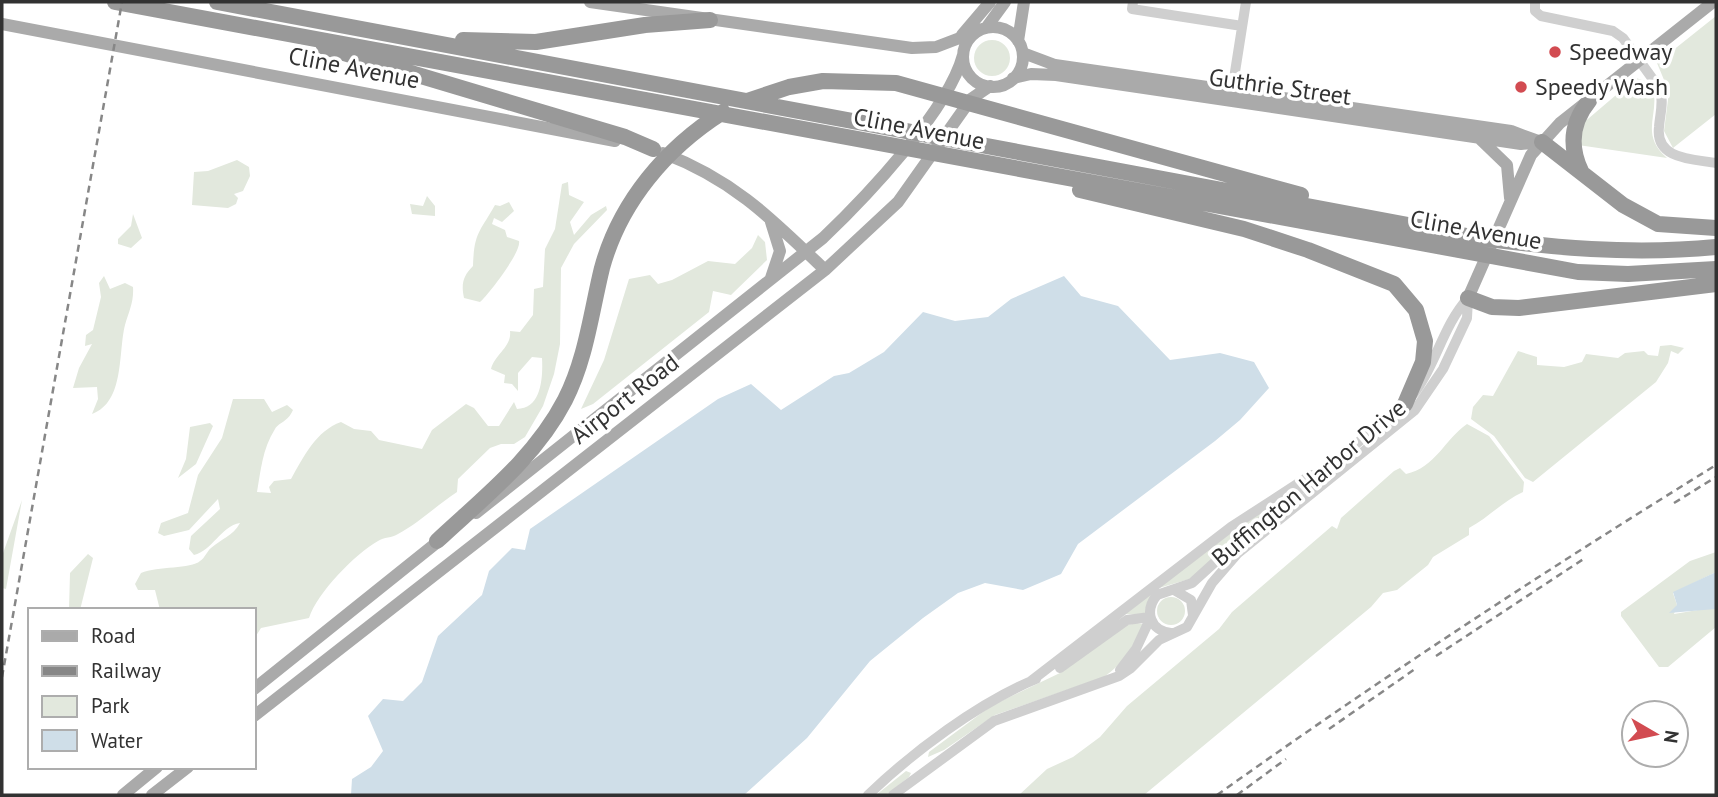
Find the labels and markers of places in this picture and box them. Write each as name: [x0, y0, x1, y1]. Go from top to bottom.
place label: Speedway: [1569, 36, 1673, 67]
marker: Speedway: [1547, 44, 1563, 60]
place label: Speedy Wash: [1535, 71, 1668, 102]
marker: Speedy Wash: [1513, 79, 1529, 95]

